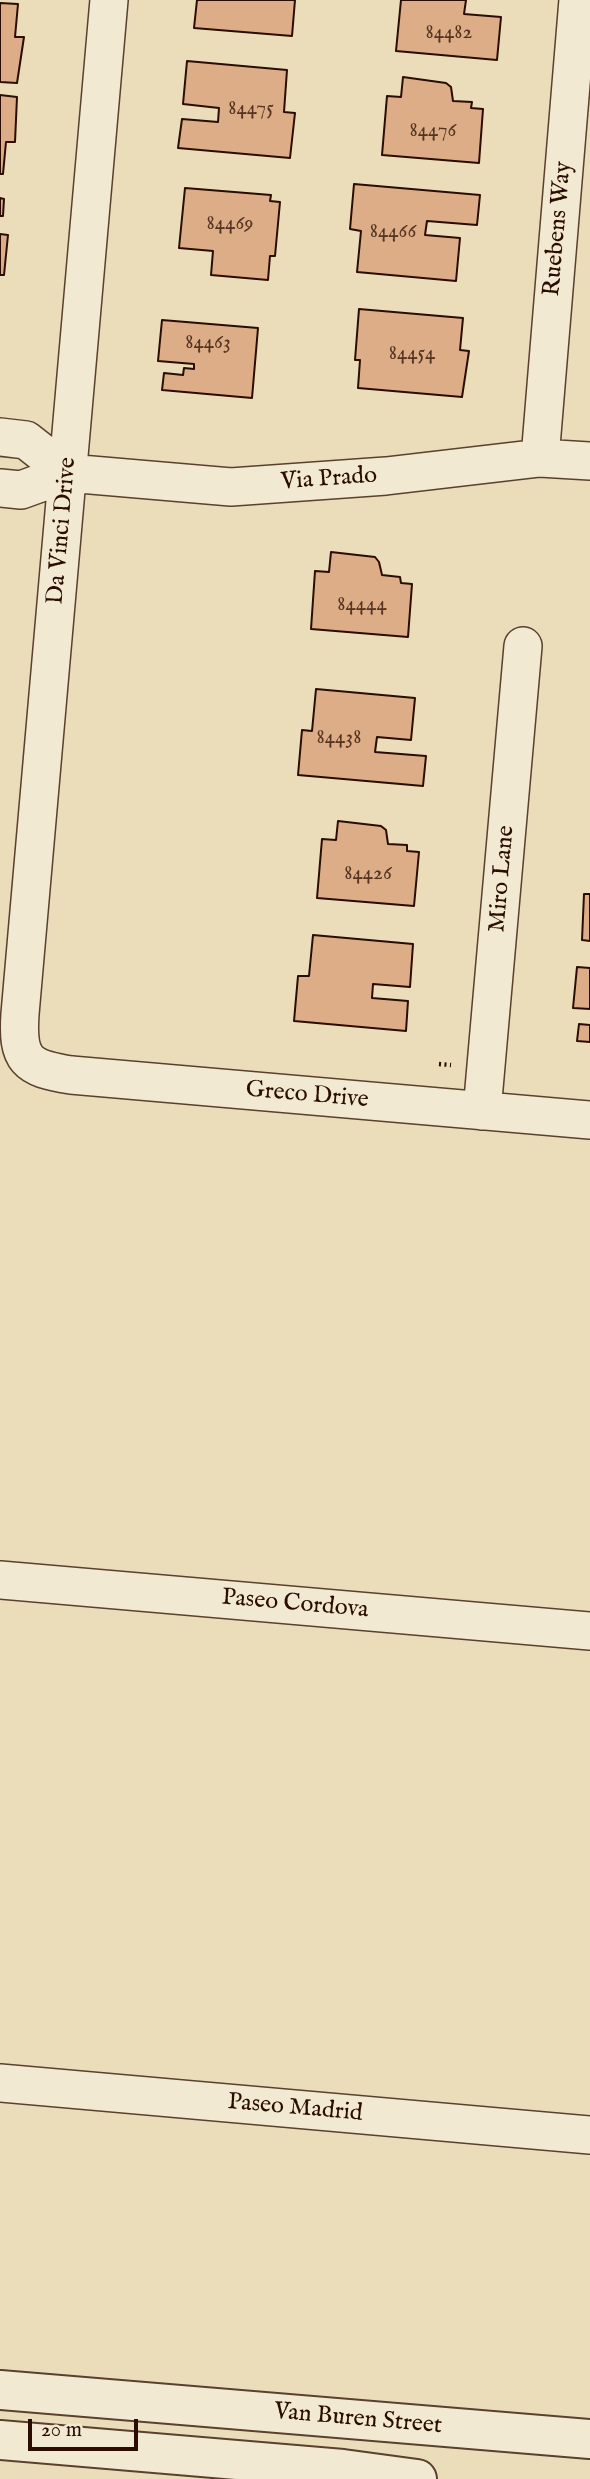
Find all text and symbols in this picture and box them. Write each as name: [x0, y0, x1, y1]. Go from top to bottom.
house number: 84482: [426, 21, 472, 47]
house number: 84475: [228, 97, 274, 123]
house number: 84476: [410, 119, 456, 145]
street label: Ruebens Way: [539, 160, 579, 298]
house number: 84469: [207, 212, 253, 238]
house number: 84466: [370, 220, 416, 246]
house number: 84463: [185, 331, 231, 357]
house number: 84454: [389, 342, 435, 368]
street label: Da Vinci Drive: [42, 456, 84, 606]
street label: Via Prado: [280, 462, 378, 498]
house number: 84444: [337, 593, 387, 619]
house number: 84438: [317, 726, 361, 752]
street label: Miro Lane: [484, 824, 522, 934]
house number: 84426: [344, 862, 392, 888]
street label: Greco Drive: [244, 1076, 370, 1116]
street label: Paseo Cordova: [221, 1584, 369, 1626]
street label: Paseo Madrid: [226, 2089, 364, 2129]
street label: Van Buren Street: [273, 2398, 443, 2442]
scale bar: [32, 2406, 142, 2450]
text: 20 m: [41, 2417, 82, 2444]

